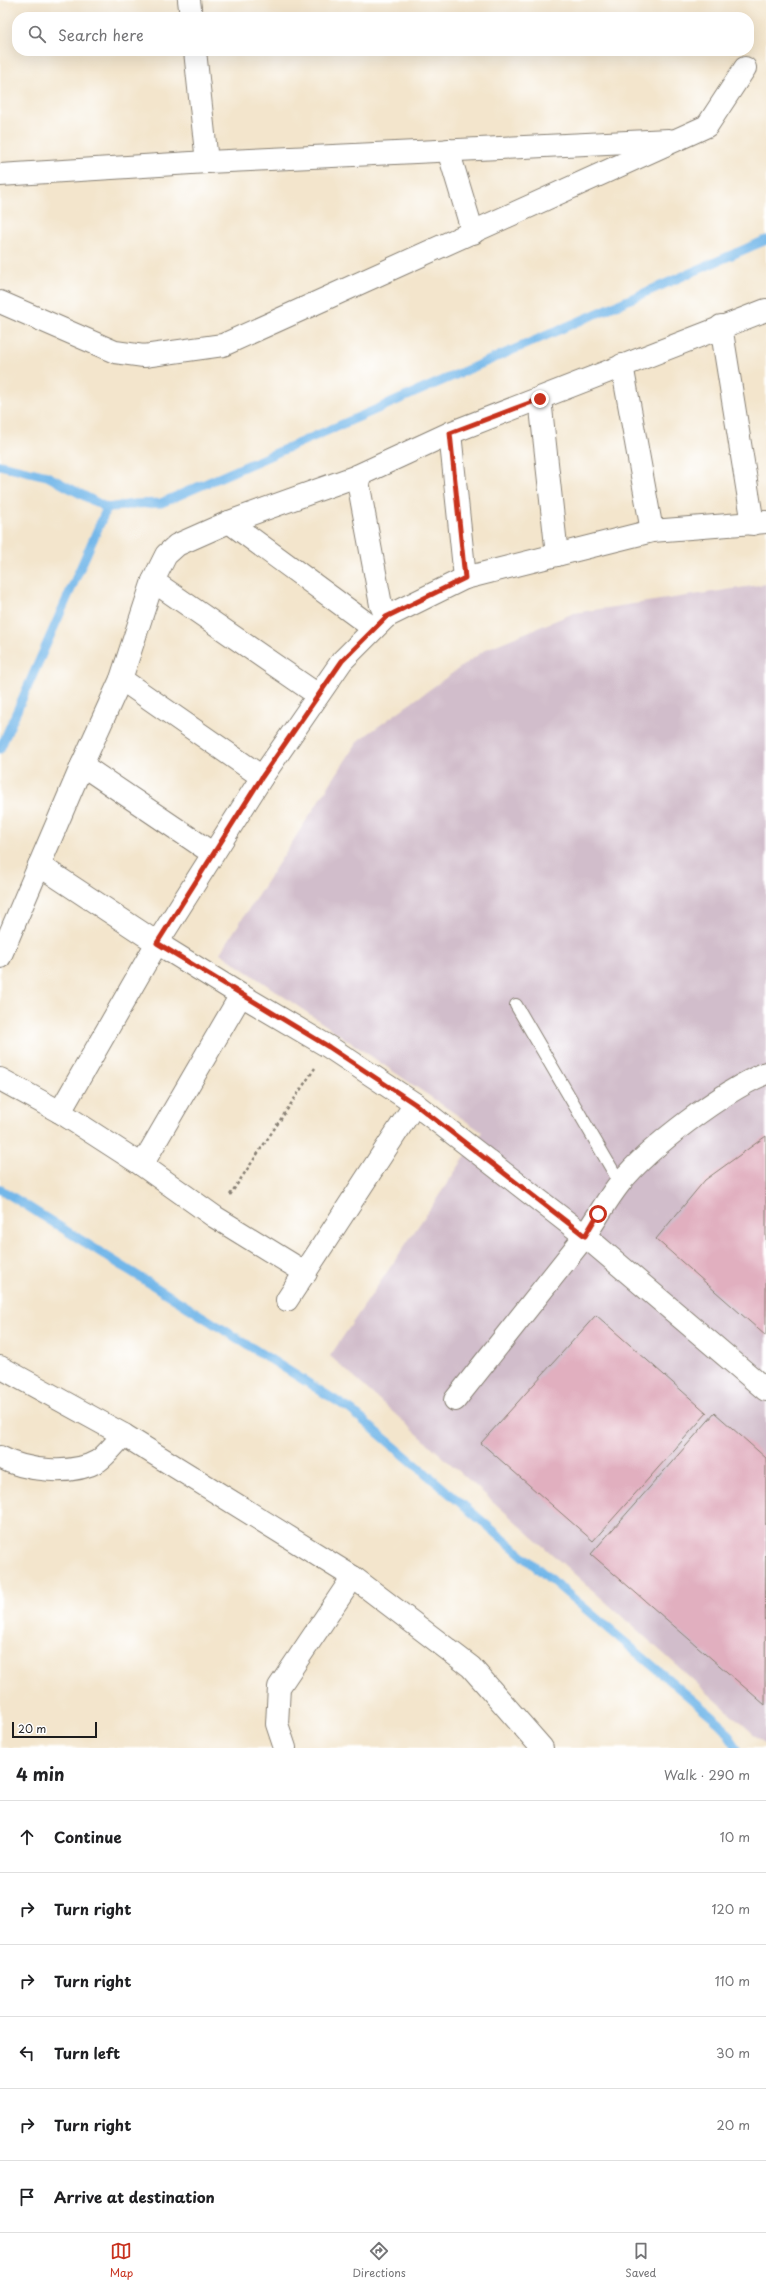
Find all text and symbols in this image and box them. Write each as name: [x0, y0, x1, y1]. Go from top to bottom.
search box: [12, 12, 754, 56]
icon: search: [26, 23, 48, 45]
text: Search here: [58, 23, 144, 46]
route end: [531, 390, 549, 408]
route start: [589, 1205, 607, 1223]
scale bar: [12, 1720, 97, 1739]
text: 20 m: [18, 1720, 46, 1737]
text: 4 min: [16, 1761, 64, 1787]
text: Walk · 290 m: [664, 1765, 750, 1784]
text: Continue: [54, 1825, 122, 1848]
icon: ahead: [16, 1826, 38, 1848]
text: 10 m: [720, 1827, 750, 1846]
text: Turn right: [54, 1897, 131, 1920]
icon: right: [16, 1898, 38, 1920]
text: 120 m: [711, 1899, 750, 1918]
text: Turn right: [54, 1969, 131, 1992]
icon: right: [16, 1970, 38, 1992]
text: 110 m: [715, 1971, 750, 1990]
text: Turn left: [54, 2041, 120, 2064]
icon: left: [16, 2042, 38, 2064]
text: 30 m: [716, 2043, 750, 2062]
text: Turn right: [54, 2113, 131, 2136]
icon: right: [16, 2114, 38, 2136]
text: 20 m: [716, 2115, 750, 2134]
text: Arrive at destination: [54, 2185, 215, 2208]
icon: arrive: [16, 2186, 38, 2208]
tab: Map: [110, 2240, 133, 2281]
tab: Directions: [352, 2240, 406, 2281]
tab: Saved: [625, 2240, 656, 2281]

